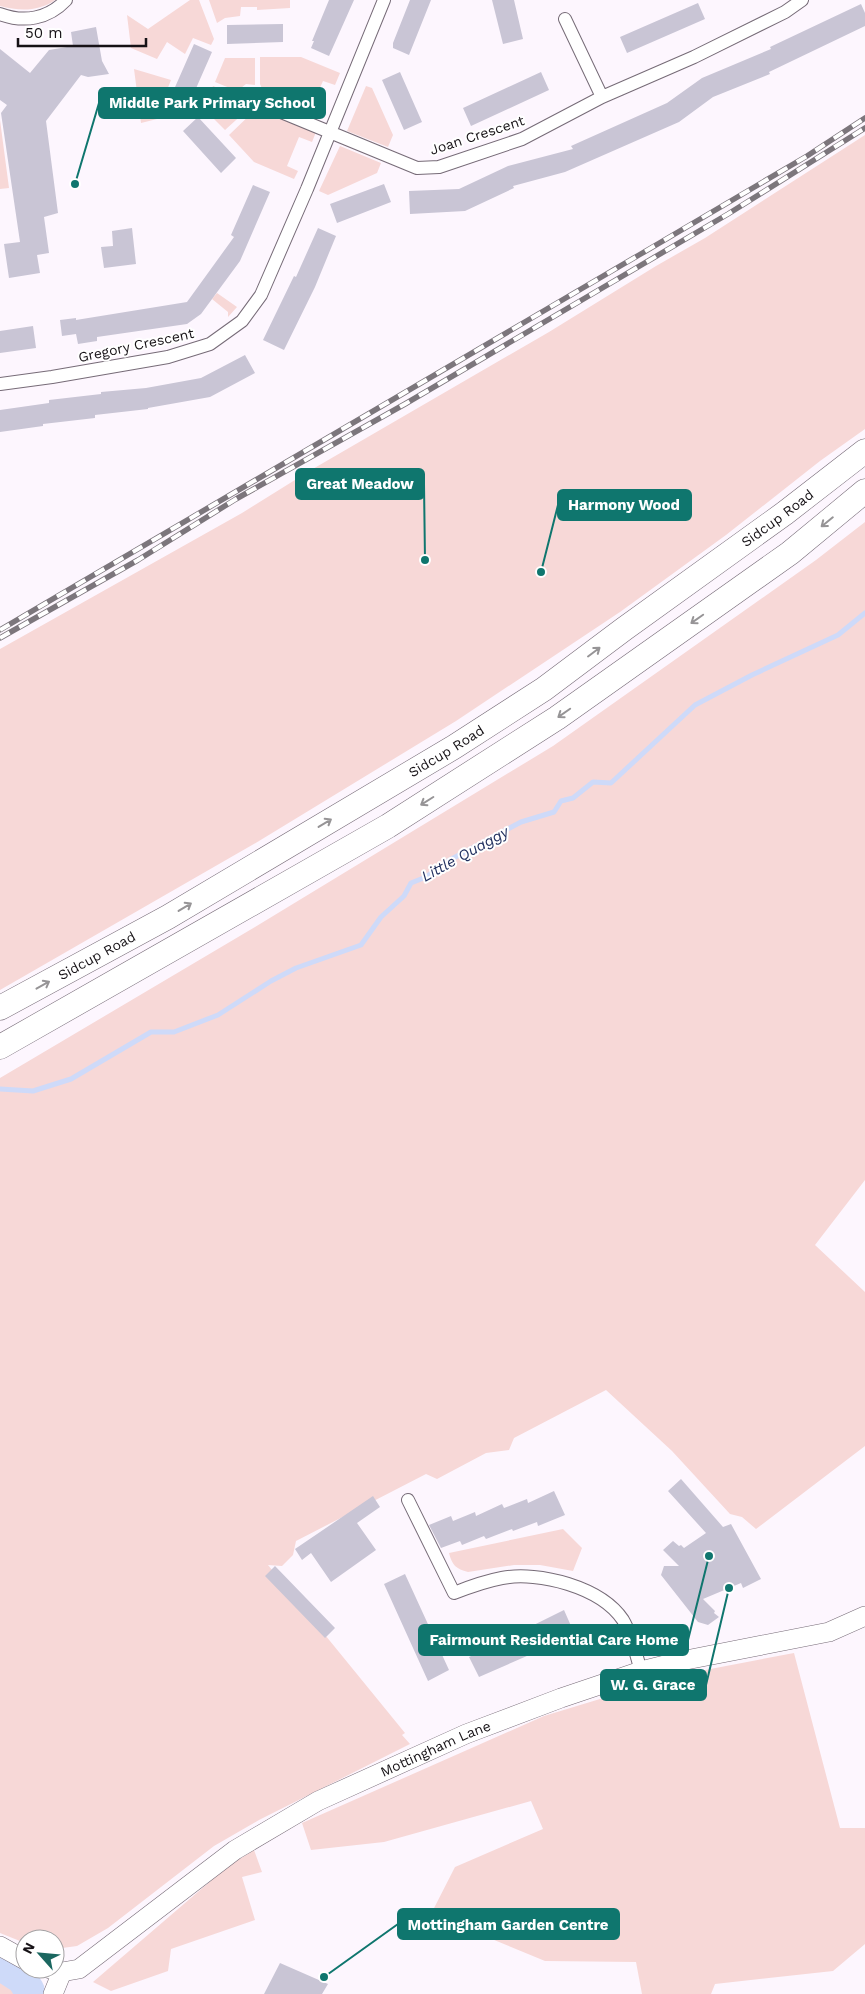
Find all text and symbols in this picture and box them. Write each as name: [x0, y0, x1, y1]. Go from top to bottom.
scale bar: [18, 15, 145, 47]
text: 50 m: [25, 24, 62, 42]
callout: Middle Park Primary School: [99, 88, 325, 118]
text: Middle Park Primary School: [109, 94, 315, 112]
street label: Joan Crescent: [428, 112, 526, 158]
street label: Gregory Crescent: [77, 325, 195, 365]
callout: Great Meadow: [296, 469, 424, 499]
text: Great Meadow: [306, 475, 414, 493]
street label: Sidcup Road: [738, 486, 816, 550]
callout: Harmony Wood: [558, 490, 691, 520]
text: Harmony Wood: [568, 496, 680, 514]
one-way arrow: [821, 517, 834, 528]
one-way arrow: [690, 614, 704, 624]
one-way arrow: [587, 646, 600, 657]
one-way arrow: [557, 708, 571, 718]
street label: Sidcup Road: [406, 722, 487, 780]
one-way arrow: [421, 796, 435, 806]
one-way arrow: [317, 818, 331, 828]
water label: Little Quaggy: [418, 822, 513, 885]
one-way arrow: [178, 901, 192, 911]
street label: Sidcup Road: [55, 928, 138, 983]
one-way arrow: [35, 980, 50, 989]
callout: Fairmount Residential Care Home: [419, 1625, 688, 1655]
text: Fairmount Residential Care Home: [430, 1631, 679, 1649]
callout: W. G. Grace: [601, 1670, 706, 1700]
text: W. G. Grace: [611, 1676, 696, 1694]
street label: Mottingham Lane: [378, 1717, 493, 1780]
callout: Mottingham Garden Centre: [398, 1909, 619, 1939]
text: Mottingham Garden Centre: [408, 1916, 609, 1934]
north arrow: [15, 1929, 65, 1979]
text: N: [19, 1940, 38, 1956]

